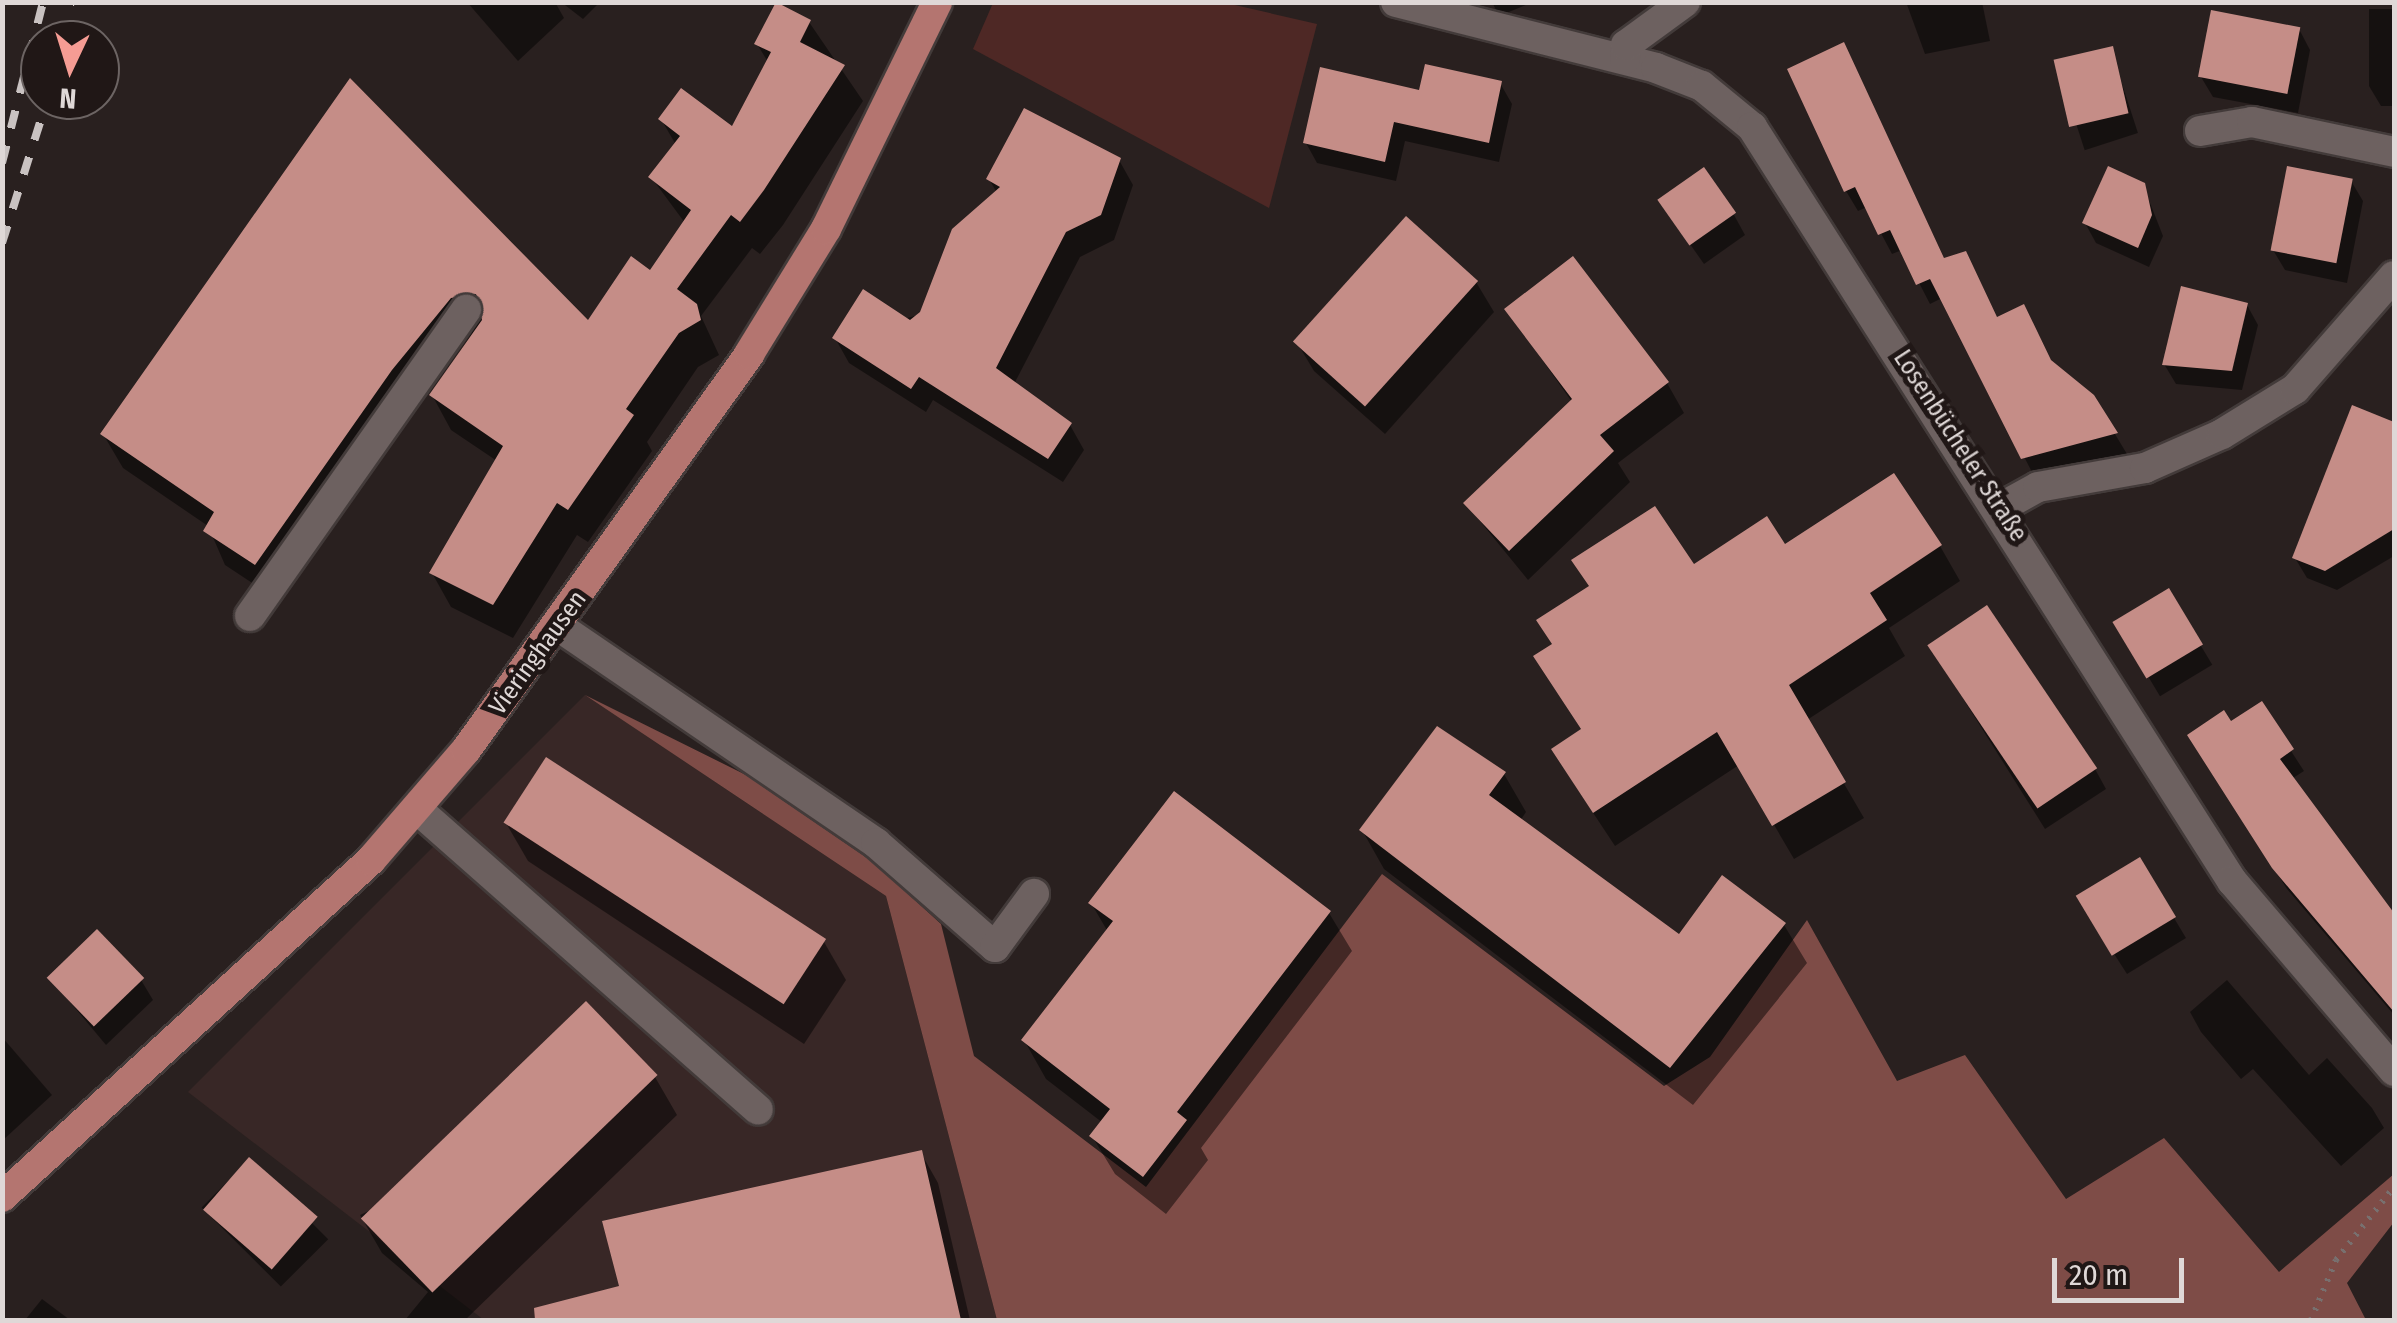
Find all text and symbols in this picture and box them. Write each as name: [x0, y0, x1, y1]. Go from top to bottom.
north arrow: [20, 20, 120, 120]
text: N: [58, 81, 78, 115]
street label: Losenbücheler Straße: [1887, 345, 2033, 547]
street label: Vieringhausen: [483, 585, 593, 721]
scale bar: [2057, 1238, 2190, 1300]
text: 20 m: [2069, 1257, 2128, 1293]

